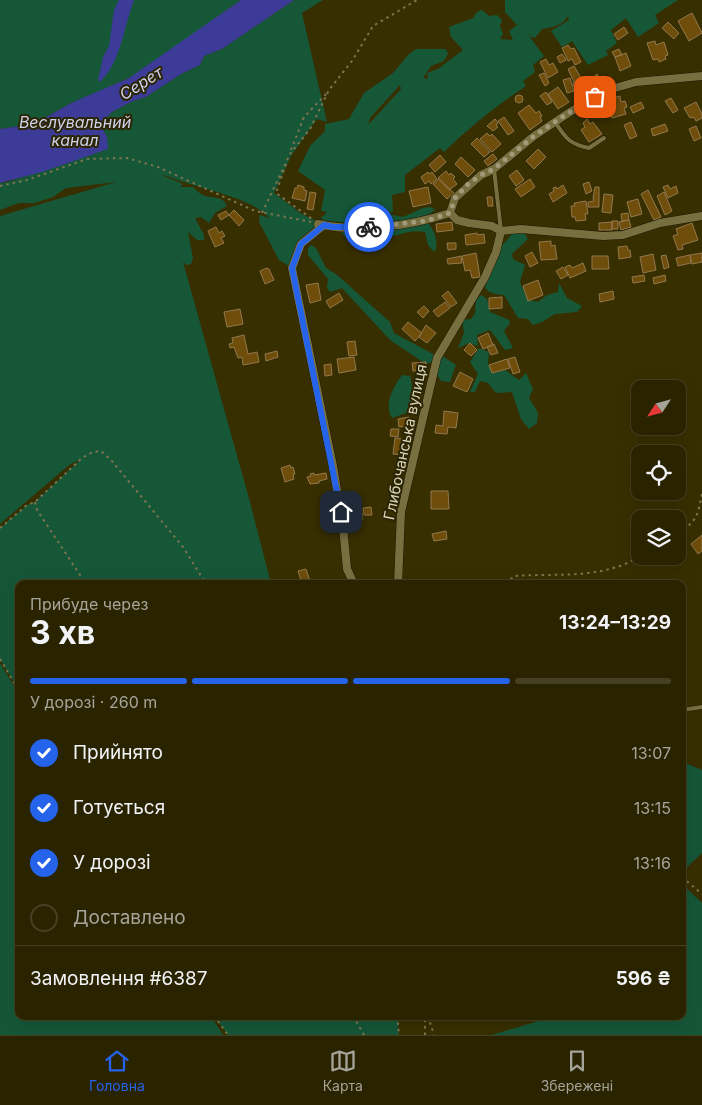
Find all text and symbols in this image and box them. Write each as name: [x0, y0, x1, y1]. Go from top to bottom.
water label: Серет: [116, 61, 168, 104]
pin: [574, 76, 616, 118]
icon: bag: [581, 83, 609, 111]
water label: Веслувальний канал: [19, 112, 131, 150]
courier: [344, 202, 394, 252]
icon: bike: [355, 213, 383, 241]
street label: Глибочанська вулиця: [379, 362, 431, 522]
north arrow: [631, 380, 686, 435]
map controls: [631, 380, 686, 565]
button: locate: [631, 445, 686, 500]
pin: [320, 491, 362, 533]
icon: home: [327, 498, 355, 526]
button: layers: [631, 510, 686, 565]
text: Прибуде через: [30, 594, 148, 614]
text: 13:24–13:29: [559, 611, 671, 634]
text: 3 хв: [30, 613, 95, 652]
text: У дорозі · 260 m: [30, 692, 157, 712]
icon: check: [30, 739, 58, 767]
text: Прийнято: [73, 741, 163, 764]
text: 13:07: [631, 743, 671, 763]
icon: check: [30, 794, 58, 822]
text: Готується: [73, 796, 165, 819]
text: 13:15: [634, 798, 671, 818]
icon: check: [30, 849, 58, 877]
text: У дорозі: [73, 851, 151, 874]
text: 13:16: [634, 853, 671, 873]
text: Доставлено: [73, 906, 186, 929]
text: Замовлення #6387: [30, 967, 208, 990]
text: 596 ₴: [616, 967, 671, 990]
tab: Головна: [89, 1047, 145, 1094]
tab: Карта: [323, 1047, 363, 1094]
tab: Збережені: [541, 1047, 613, 1094]

